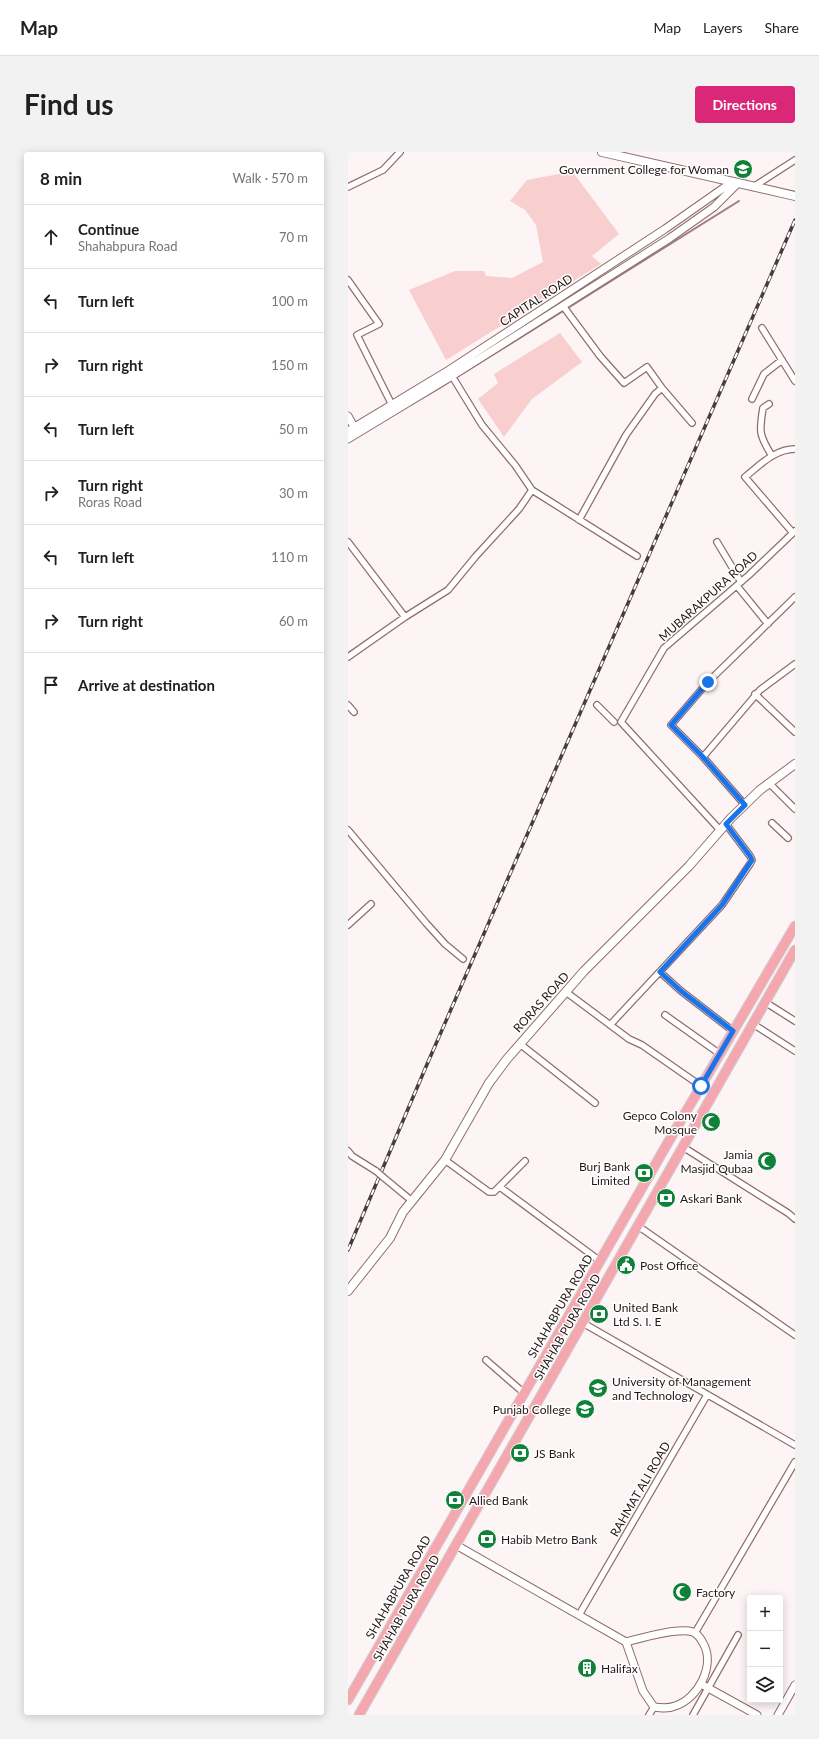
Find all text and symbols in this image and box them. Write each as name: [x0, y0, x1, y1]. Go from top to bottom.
text: Map: [20, 16, 58, 39]
text: Map: [653, 19, 681, 36]
text: Layers: [703, 19, 743, 36]
text: Share: [765, 19, 799, 36]
button: Directions: [695, 86, 795, 123]
text: Find us: [24, 87, 114, 121]
school or university icon: Government College for Woman: [732, 158, 754, 180]
place label: Government College for Woman: [559, 162, 729, 177]
text: 8 min: [40, 168, 82, 189]
text: Walk · 570 m: [232, 170, 308, 186]
text: Continue: [78, 220, 139, 238]
icon: ahead: [40, 226, 62, 248]
text: 70 m: [279, 229, 308, 245]
text: Shahabpura Road: [78, 238, 177, 254]
street label: CAPITAL ROAD: [497, 271, 575, 329]
icon: left: [40, 290, 62, 312]
text: Turn left: [78, 292, 134, 310]
text: 100 m: [271, 293, 308, 309]
icon: right: [40, 354, 62, 376]
text: Turn right: [78, 356, 143, 374]
text: 150 m: [271, 357, 308, 373]
icon: left: [40, 418, 62, 440]
text: Turn left: [78, 420, 134, 438]
text: 50 m: [279, 421, 308, 437]
text: Turn right: [78, 476, 143, 494]
icon: right: [40, 482, 62, 504]
text: 30 m: [279, 485, 308, 501]
text: Roras Road: [78, 494, 142, 510]
icon: left: [40, 546, 62, 568]
text: Turn left: [78, 548, 134, 566]
street label: MUBARAKPURA ROAD: [656, 548, 760, 644]
text: 110 m: [271, 549, 308, 565]
icon: right: [40, 610, 62, 632]
text: Turn right: [78, 612, 143, 630]
text: 60 m: [279, 613, 308, 629]
route end: [699, 673, 717, 691]
icon: arrive: [40, 674, 62, 696]
text: Arrive at destination: [78, 676, 215, 694]
street label: RORAS ROAD: [510, 969, 572, 1035]
route start: [692, 1077, 710, 1095]
place label: Gepco Colony Mosque: [623, 1108, 698, 1137]
mosque icon: Gepco Colony Mosque: [700, 1111, 722, 1133]
place label: Jamia Masjid Qubaa: [680, 1147, 753, 1176]
mosque icon: Jamia Masjid Qubaa: [756, 1150, 778, 1172]
place label: Burj Bank Limited: [579, 1159, 631, 1188]
bank icon: Burj Bank Limited: [633, 1162, 655, 1184]
bank icon: Askari Bank: [655, 1187, 677, 1209]
place label: Askari Bank: [680, 1191, 743, 1206]
street label: SHAHABPURA ROAD: [524, 1251, 596, 1361]
public building icon: Post Office: [615, 1254, 637, 1276]
place label: Post Office: [640, 1258, 698, 1273]
street label: SHAHAB PURA ROAD: [530, 1271, 604, 1383]
place label: United Bank Ltd S. I. E: [613, 1300, 679, 1329]
bank icon: United Bank Ltd S. I. E: [588, 1303, 610, 1325]
place label: University of Management and Technology: [612, 1374, 752, 1403]
school or university icon: University of Management and Technology: [587, 1377, 609, 1399]
school or university icon: Punjab College: [574, 1398, 596, 1420]
place label: Punjab College: [493, 1402, 571, 1417]
street label: RAHMAT ALI ROAD: [607, 1439, 673, 1539]
bank icon: JS Bank: [509, 1442, 531, 1464]
place label: JS Bank: [534, 1446, 576, 1461]
bank icon: Allied Bank: [444, 1489, 466, 1511]
place label: Allied Bank: [469, 1493, 529, 1508]
bank icon: Habib Metro Bank: [476, 1528, 498, 1550]
street label: SHAHABPURA ROAD: [362, 1532, 434, 1642]
place label: Habib Metro Bank: [501, 1532, 598, 1547]
street label: SHAHAB PURA ROAD: [369, 1552, 443, 1664]
mosque icon: Factory: [671, 1581, 693, 1603]
place label: Factory: [696, 1585, 736, 1600]
map controls: [747, 1595, 783, 1703]
button: +: [747, 1595, 783, 1631]
button: −: [747, 1631, 783, 1667]
building icon: Halifax: [576, 1657, 598, 1679]
place label: Halifax: [601, 1661, 638, 1676]
button: layers: [747, 1667, 783, 1703]

